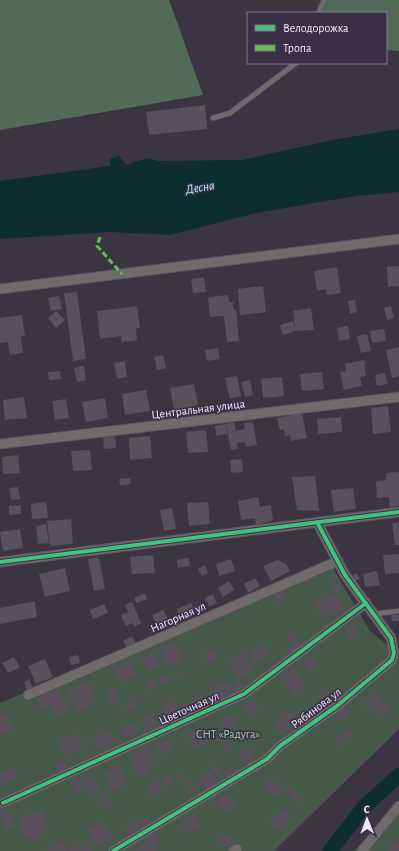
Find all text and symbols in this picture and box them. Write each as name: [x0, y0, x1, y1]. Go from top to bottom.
legend: [247, 12, 387, 64]
text: Велодорожка: [283, 22, 349, 34]
text: Тропа: [283, 42, 312, 54]
water label: Десна: [184, 179, 216, 197]
street label: Центральная улица: [150, 397, 246, 422]
street label: Нагорная ул: [149, 599, 208, 635]
street label: Рябинова ул: [289, 685, 344, 731]
street label: Цветочная ул: [157, 689, 221, 728]
park label: СНТ «Радуга»: [196, 728, 260, 741]
north arrow: [347, 799, 387, 839]
text: С: [364, 804, 370, 815]

